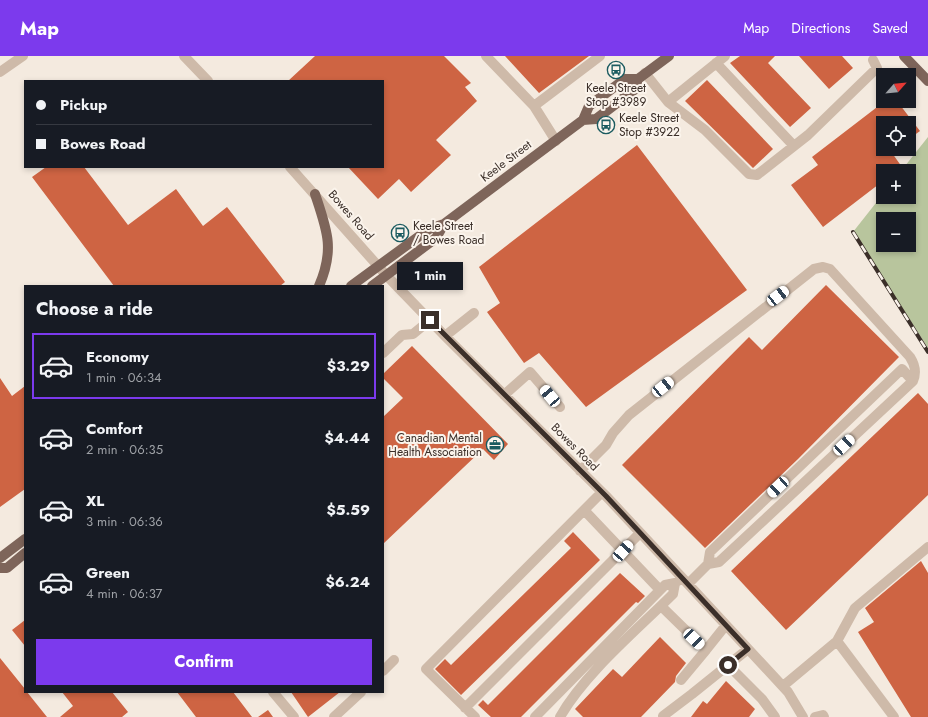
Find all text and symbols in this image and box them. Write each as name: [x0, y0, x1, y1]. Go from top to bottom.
text: Map: [20, 15, 59, 42]
text: Map: [743, 18, 769, 38]
text: Directions: [791, 18, 851, 38]
text: Saved: [873, 18, 908, 38]
bus stop icon: Keele Street Stop #3989: [606, 60, 626, 80]
north arrow: [876, 68, 916, 108]
map controls: [876, 68, 916, 252]
place label: Keele Street Stop #3989: [586, 79, 646, 111]
text: Pickup: [60, 94, 107, 116]
place label: Keele Street Stop #3922: [619, 109, 680, 141]
bus stop icon: Keele Street Stop #3922: [596, 115, 616, 135]
button: locate: [876, 116, 916, 156]
text: Bowes Road: [60, 133, 146, 155]
street label: Keele Street: [477, 136, 535, 186]
button: +: [876, 164, 916, 204]
street label: Bowes Road: [324, 186, 378, 244]
button: −: [876, 212, 916, 252]
place label: Keele Street / Bowes Road: [413, 217, 484, 249]
bus stop icon: Keele Street / Bowes Road: [390, 223, 410, 243]
callout: 1 min: [397, 262, 463, 290]
text: 1 min: [414, 266, 446, 285]
car: [765, 284, 791, 308]
text: Choose a ride: [36, 296, 153, 322]
route end: [421, 311, 439, 329]
text: Economy: [86, 346, 149, 368]
icon: car: [38, 348, 74, 384]
text: $3.29: [327, 355, 370, 377]
text: 1 min · 06:34: [86, 368, 162, 387]
car: [650, 375, 676, 399]
car: [538, 383, 562, 409]
text: Comfort: [86, 418, 143, 440]
street label: Bowes Road: [547, 419, 603, 475]
icon: car: [38, 420, 74, 456]
text: $4.44: [324, 427, 370, 449]
place label: Canadian Mental Health Association: [388, 429, 482, 461]
car: [831, 432, 857, 458]
office icon: Canadian Mental Health Association: [485, 435, 505, 455]
text: 2 min · 06:35: [86, 440, 163, 459]
car: [765, 474, 791, 500]
text: XL: [86, 490, 104, 512]
icon: car: [38, 492, 74, 528]
text: $5.59: [326, 499, 370, 521]
text: 3 min · 06:36: [86, 512, 163, 531]
car: [611, 538, 635, 564]
text: Green: [86, 562, 130, 584]
icon: car: [38, 564, 74, 600]
text: $6.24: [325, 571, 370, 593]
text: 4 min · 06:37: [86, 584, 162, 603]
car: [681, 626, 707, 652]
button: Confirm: [36, 639, 372, 685]
route start: [719, 656, 737, 674]

